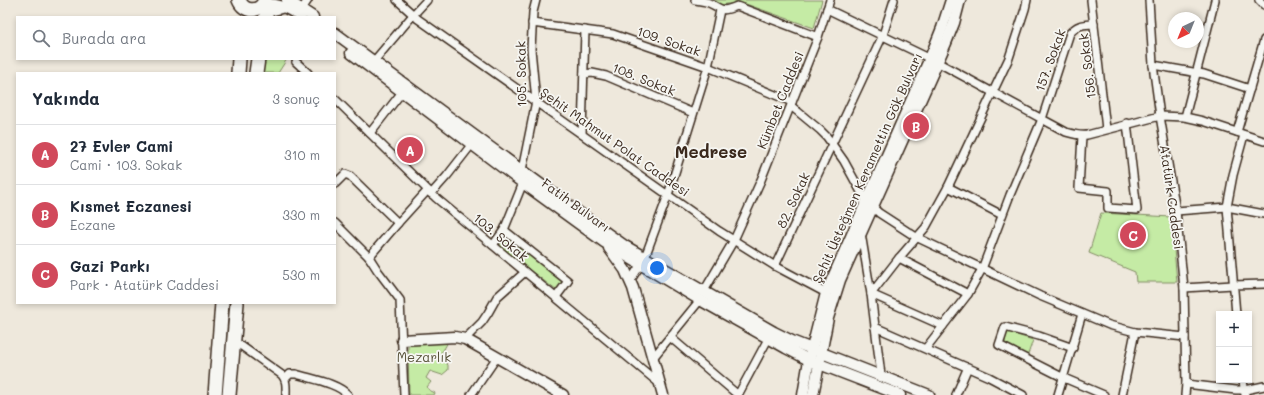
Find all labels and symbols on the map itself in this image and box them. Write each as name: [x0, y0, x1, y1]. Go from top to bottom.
north arrow: [1168, 12, 1204, 48]
street label: 109. Sokak: [635, 22, 703, 59]
street label: 157. Sokak: [1030, 26, 1069, 94]
street label: 156. Sokak: [1074, 32, 1099, 100]
street label: 105. Sokak: [511, 41, 530, 107]
street label: Kümbet Caddesi: [752, 48, 807, 151]
street label: Şehit Üsteğmen Keramettin Gök Bulvarı: [809, 50, 925, 286]
street label: 108. Sokak: [610, 58, 678, 99]
street label: Şehit Mahmut Polat Caddesi: [537, 83, 693, 200]
pin: B: [903, 111, 929, 141]
pin: A: [397, 135, 423, 165]
district label: Medrese: [675, 140, 747, 162]
street label: Atatürk Caddesi: [1157, 144, 1188, 250]
street label: 82. Sokak: [772, 169, 813, 231]
street label: Fatih Bulvarı: [539, 174, 614, 235]
street label: 103. Sokak: [470, 209, 532, 265]
pin: C: [1120, 220, 1146, 250]
your location: [647, 258, 667, 278]
park label: Mezarlık: [397, 348, 451, 365]

